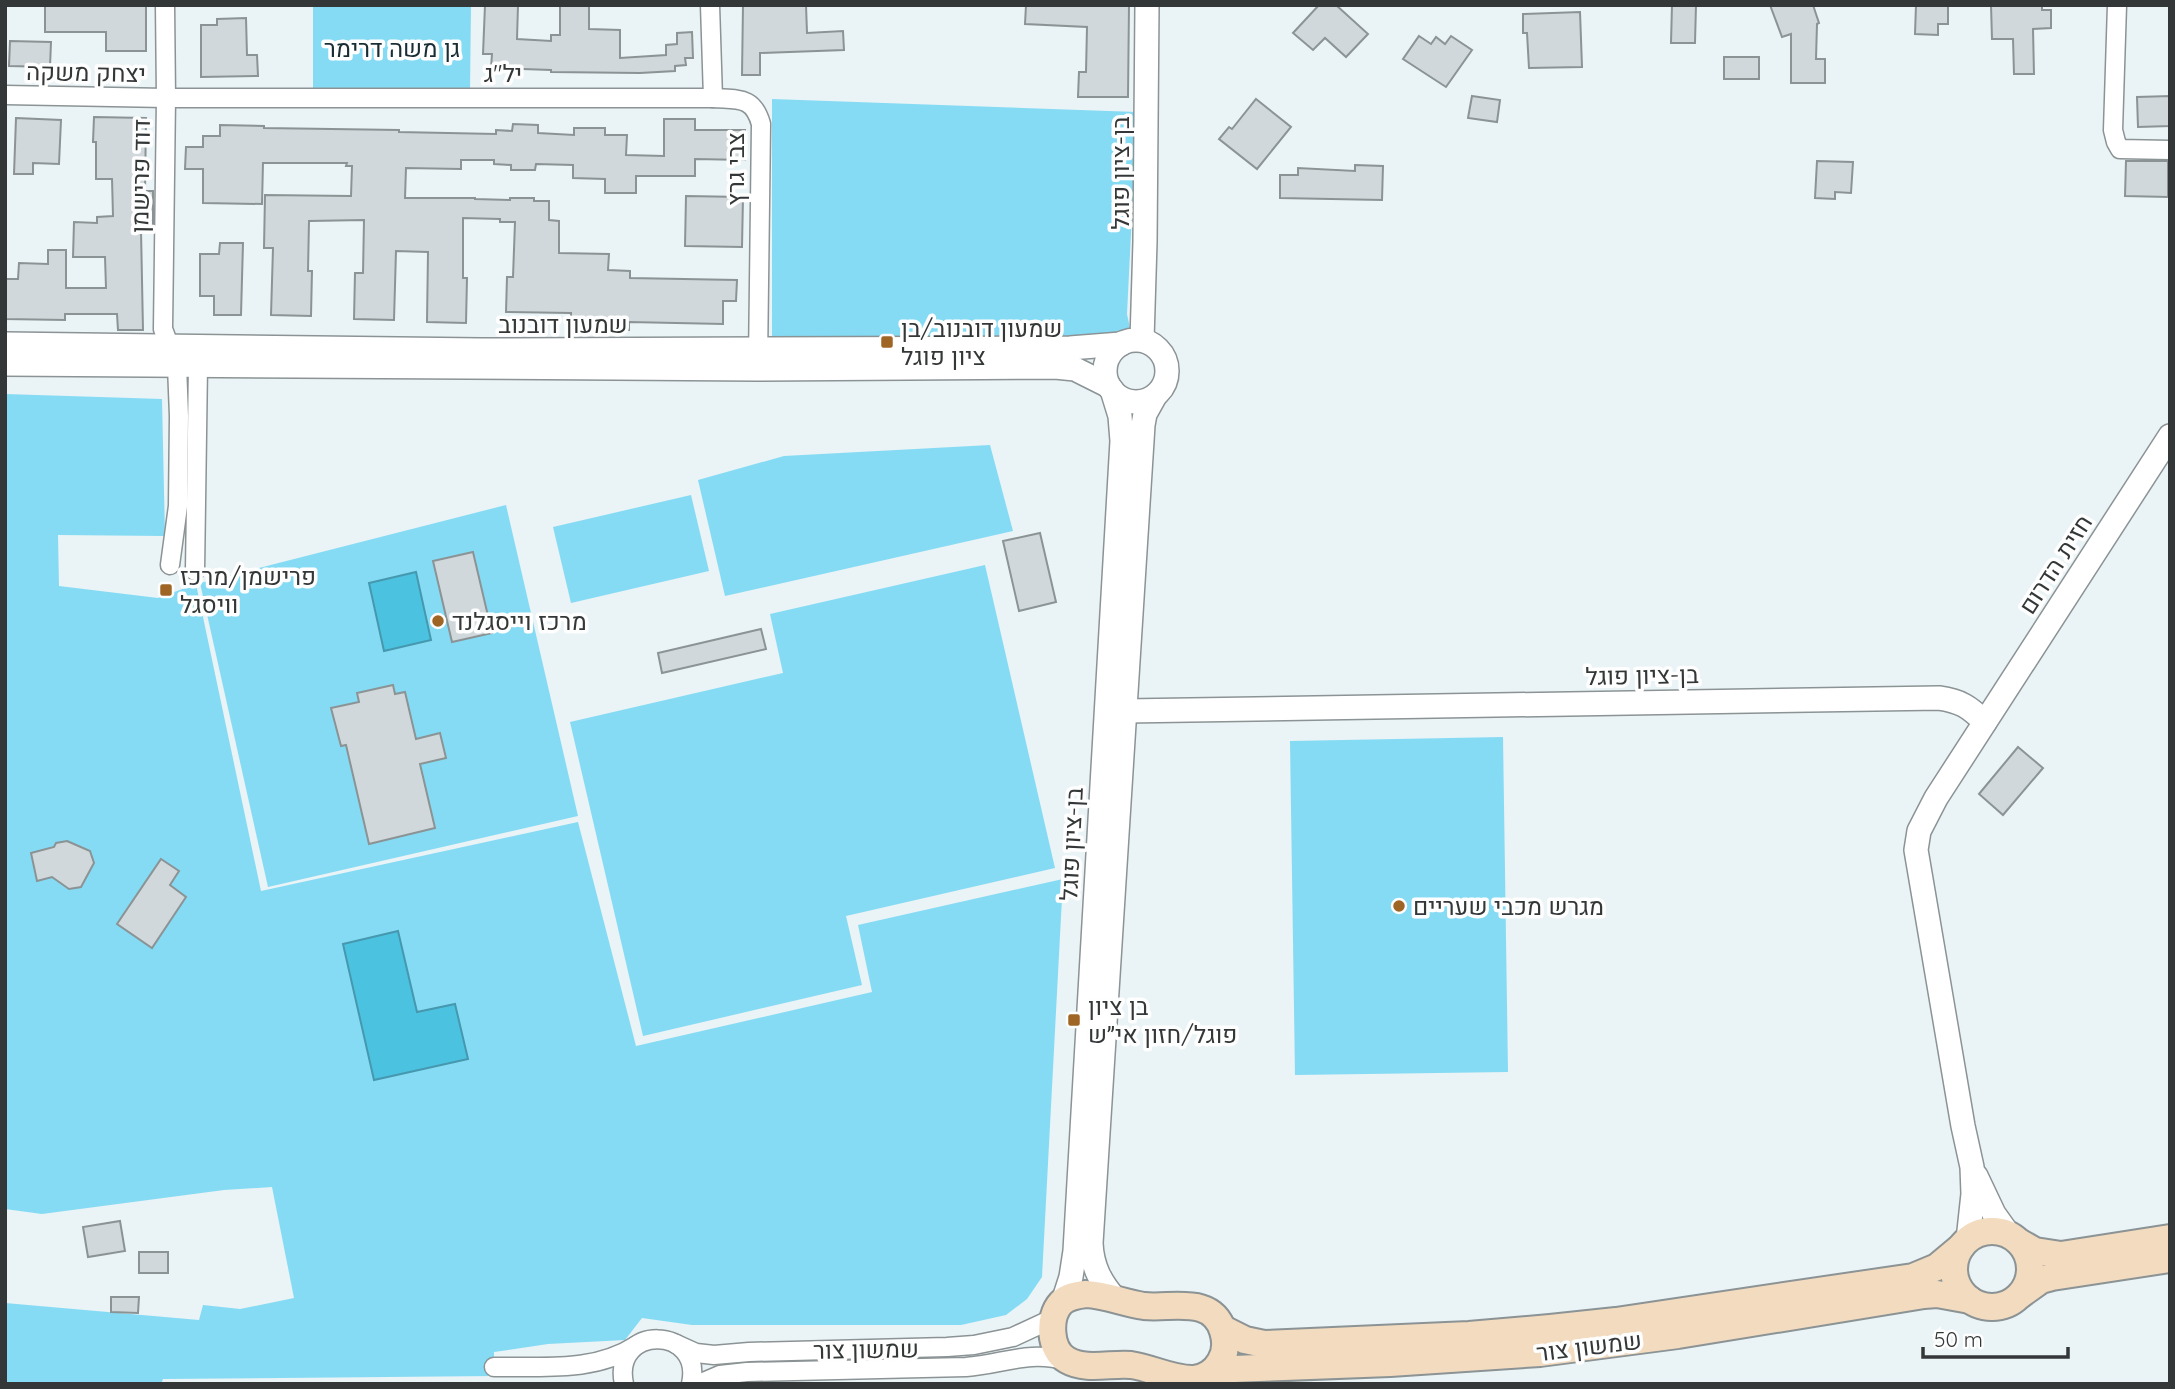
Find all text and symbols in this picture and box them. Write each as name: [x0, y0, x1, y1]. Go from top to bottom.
park label: גן משה דרימר: [324, 33, 460, 63]
street label: יצחק משקה: [26, 56, 146, 88]
street label: יל"ג: [484, 58, 522, 88]
street label: בן-ציון פוגל: [1105, 116, 1135, 230]
street label: דוד פרישמן: [124, 119, 156, 233]
street label: צבי גרץ: [720, 132, 750, 206]
street label: שמעון דובנוב: [498, 309, 628, 339]
place label: שמעון דובנוב/בן ציון פוגל: [901, 313, 1062, 371]
marker: שמעון דובנוב/בן ציון פוגל: [879, 334, 895, 350]
street label: חזית הדרום: [2012, 509, 2098, 619]
place label: פרישמן/מרכז וויסגל: [180, 561, 316, 619]
marker: פרישמן/מרכז וויסגל: [158, 582, 174, 598]
place label: מרכז וייסגלנד: [452, 606, 587, 636]
marker: מרכז וייסגלנד: [430, 613, 446, 629]
street label: בן-ציון פוגל: [1585, 659, 1699, 691]
street label: בן-ציון פוגל: [1053, 786, 1089, 901]
place label: מגרש מכבי שעריים: [1413, 891, 1604, 921]
marker: מגרש מכבי שעריים: [1391, 898, 1407, 914]
place label: בן ציון פוגל/חזון אי״ש: [1088, 991, 1237, 1049]
marker: בן ציון פוגל/חזון אי״ש: [1066, 1012, 1082, 1028]
scale bar: [1923, 1316, 2068, 1360]
street label: שמשון צור: [1535, 1325, 1643, 1367]
text: 50 m: [1934, 1326, 1983, 1352]
street label: שמשון צור: [813, 1333, 919, 1365]

